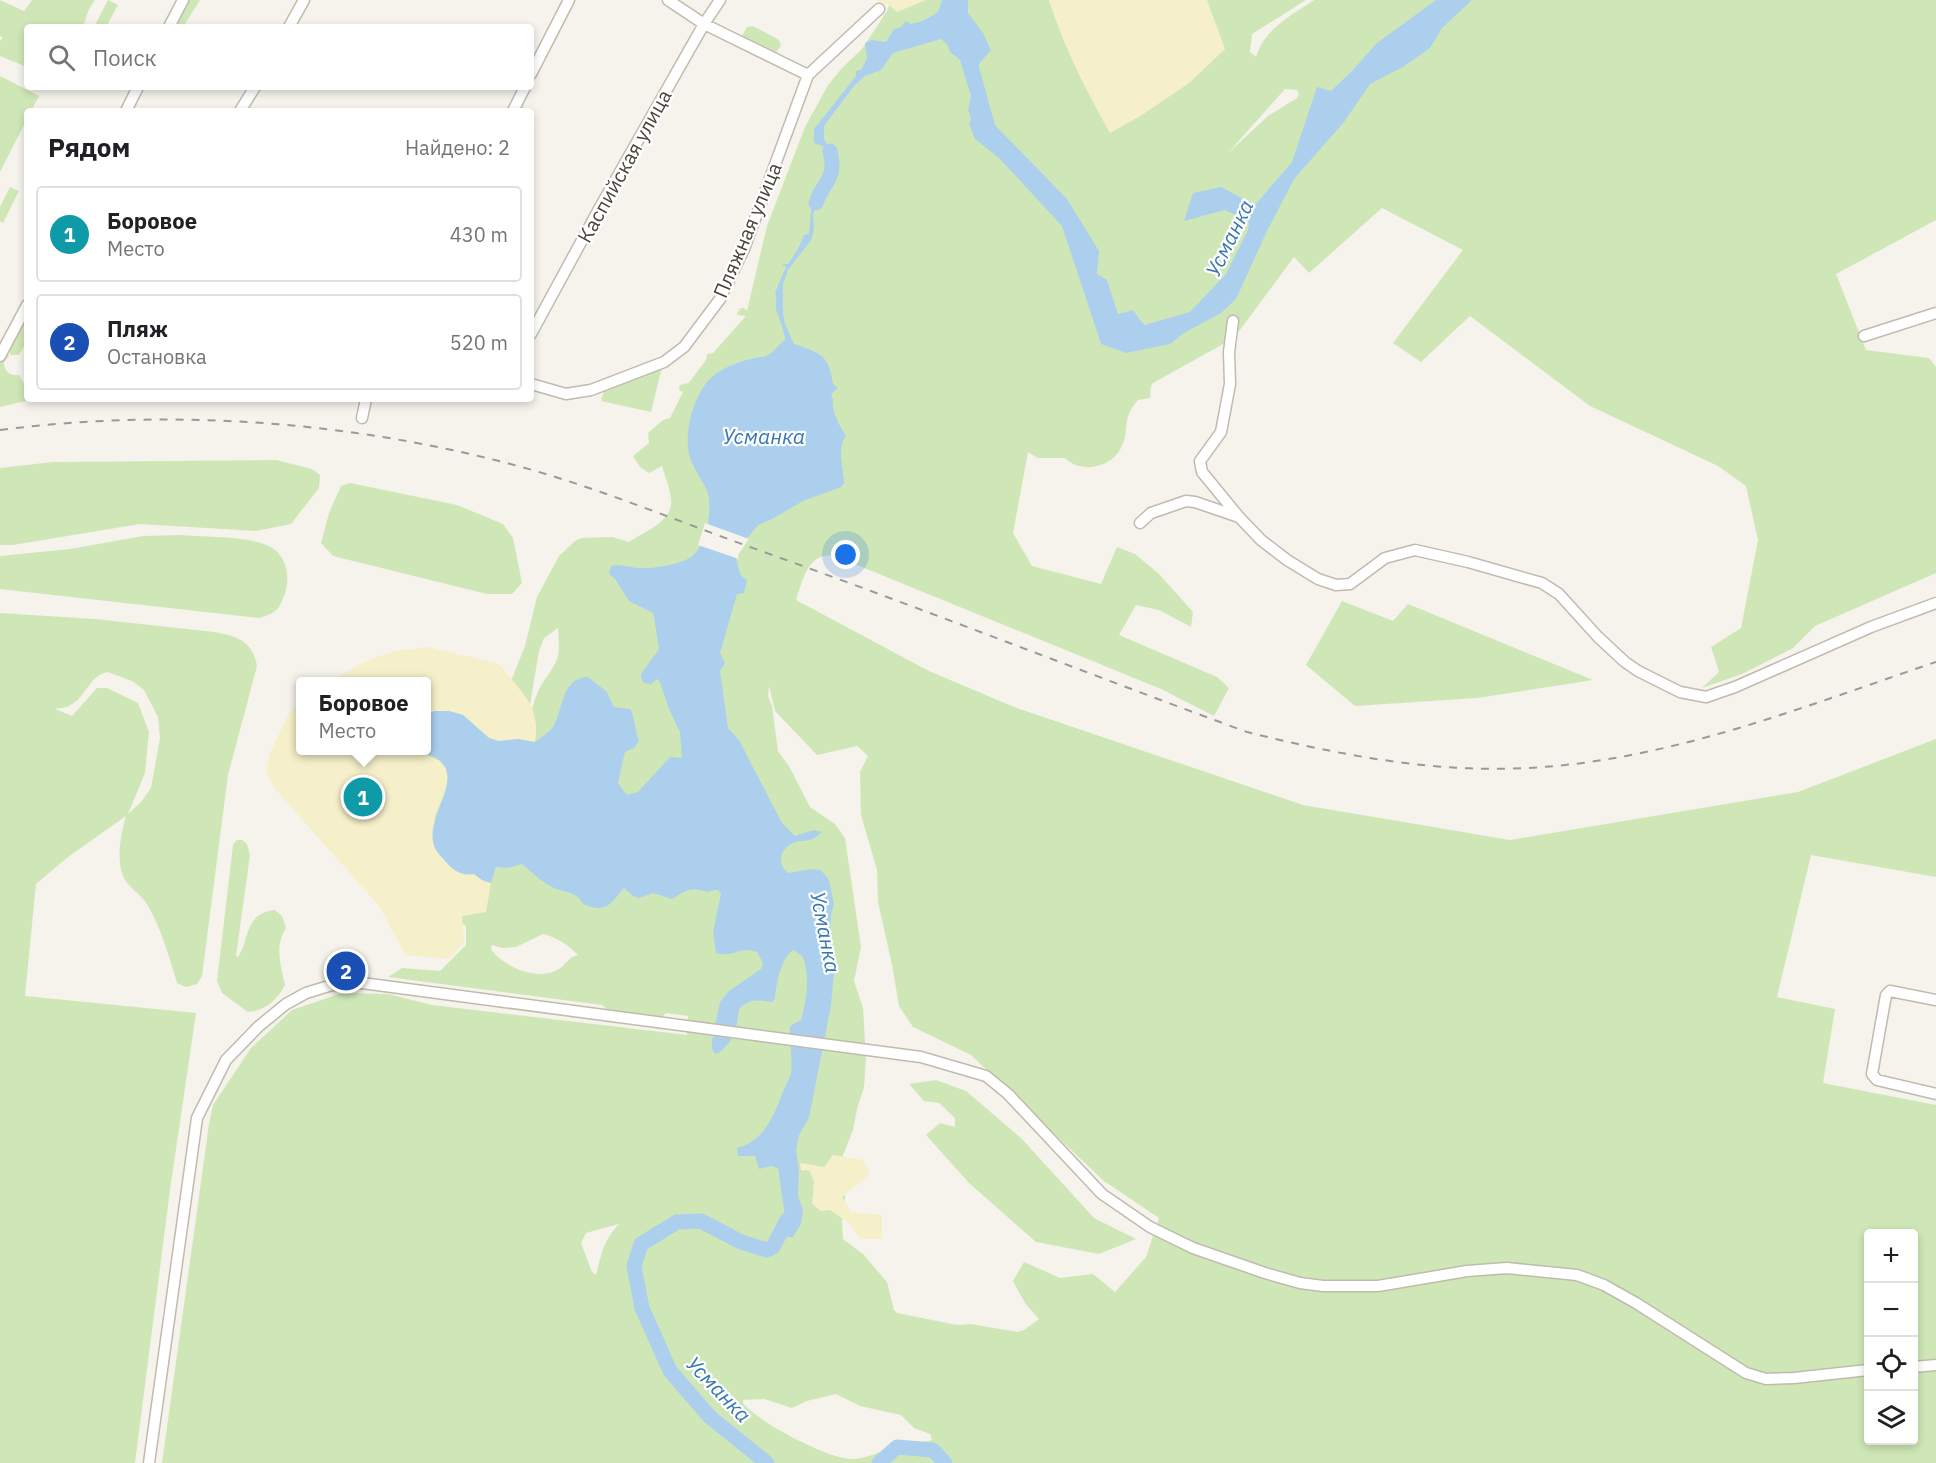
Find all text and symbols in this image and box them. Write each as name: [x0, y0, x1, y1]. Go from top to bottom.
search box: [24, 24, 534, 90]
icon: search: [45, 41, 78, 74]
text: Поиск: [93, 43, 157, 72]
street label: Каспийская улица: [571, 84, 677, 247]
text: Рядом: [48, 130, 130, 164]
text: Найдено: 2: [405, 134, 510, 161]
street label: Пляжная улица: [706, 158, 788, 302]
water label: Усманка: [1198, 195, 1260, 281]
text: Боровое: [107, 206, 197, 235]
text: 1: [64, 221, 76, 248]
text: 430 m: [450, 221, 508, 248]
text: Место: [107, 235, 165, 262]
text: Пляж: [107, 314, 168, 343]
text: 2: [64, 329, 76, 356]
text: 520 m: [450, 329, 508, 356]
text: Остановка: [107, 343, 207, 370]
water label: Усманка: [723, 422, 805, 450]
your location: [831, 540, 860, 569]
popup: [296, 677, 431, 755]
text: Боровое: [318, 688, 409, 717]
text: Место: [318, 717, 376, 744]
pin: 1: [344, 774, 382, 820]
water label: Усманка: [804, 889, 848, 975]
pin: 2: [326, 948, 366, 994]
map controls: [1864, 1229, 1918, 1445]
button: +: [1864, 1229, 1918, 1283]
button: −: [1864, 1283, 1918, 1337]
button: locate: [1864, 1337, 1918, 1391]
water label: Усманка: [680, 1350, 758, 1428]
button: layers: [1864, 1391, 1918, 1445]

